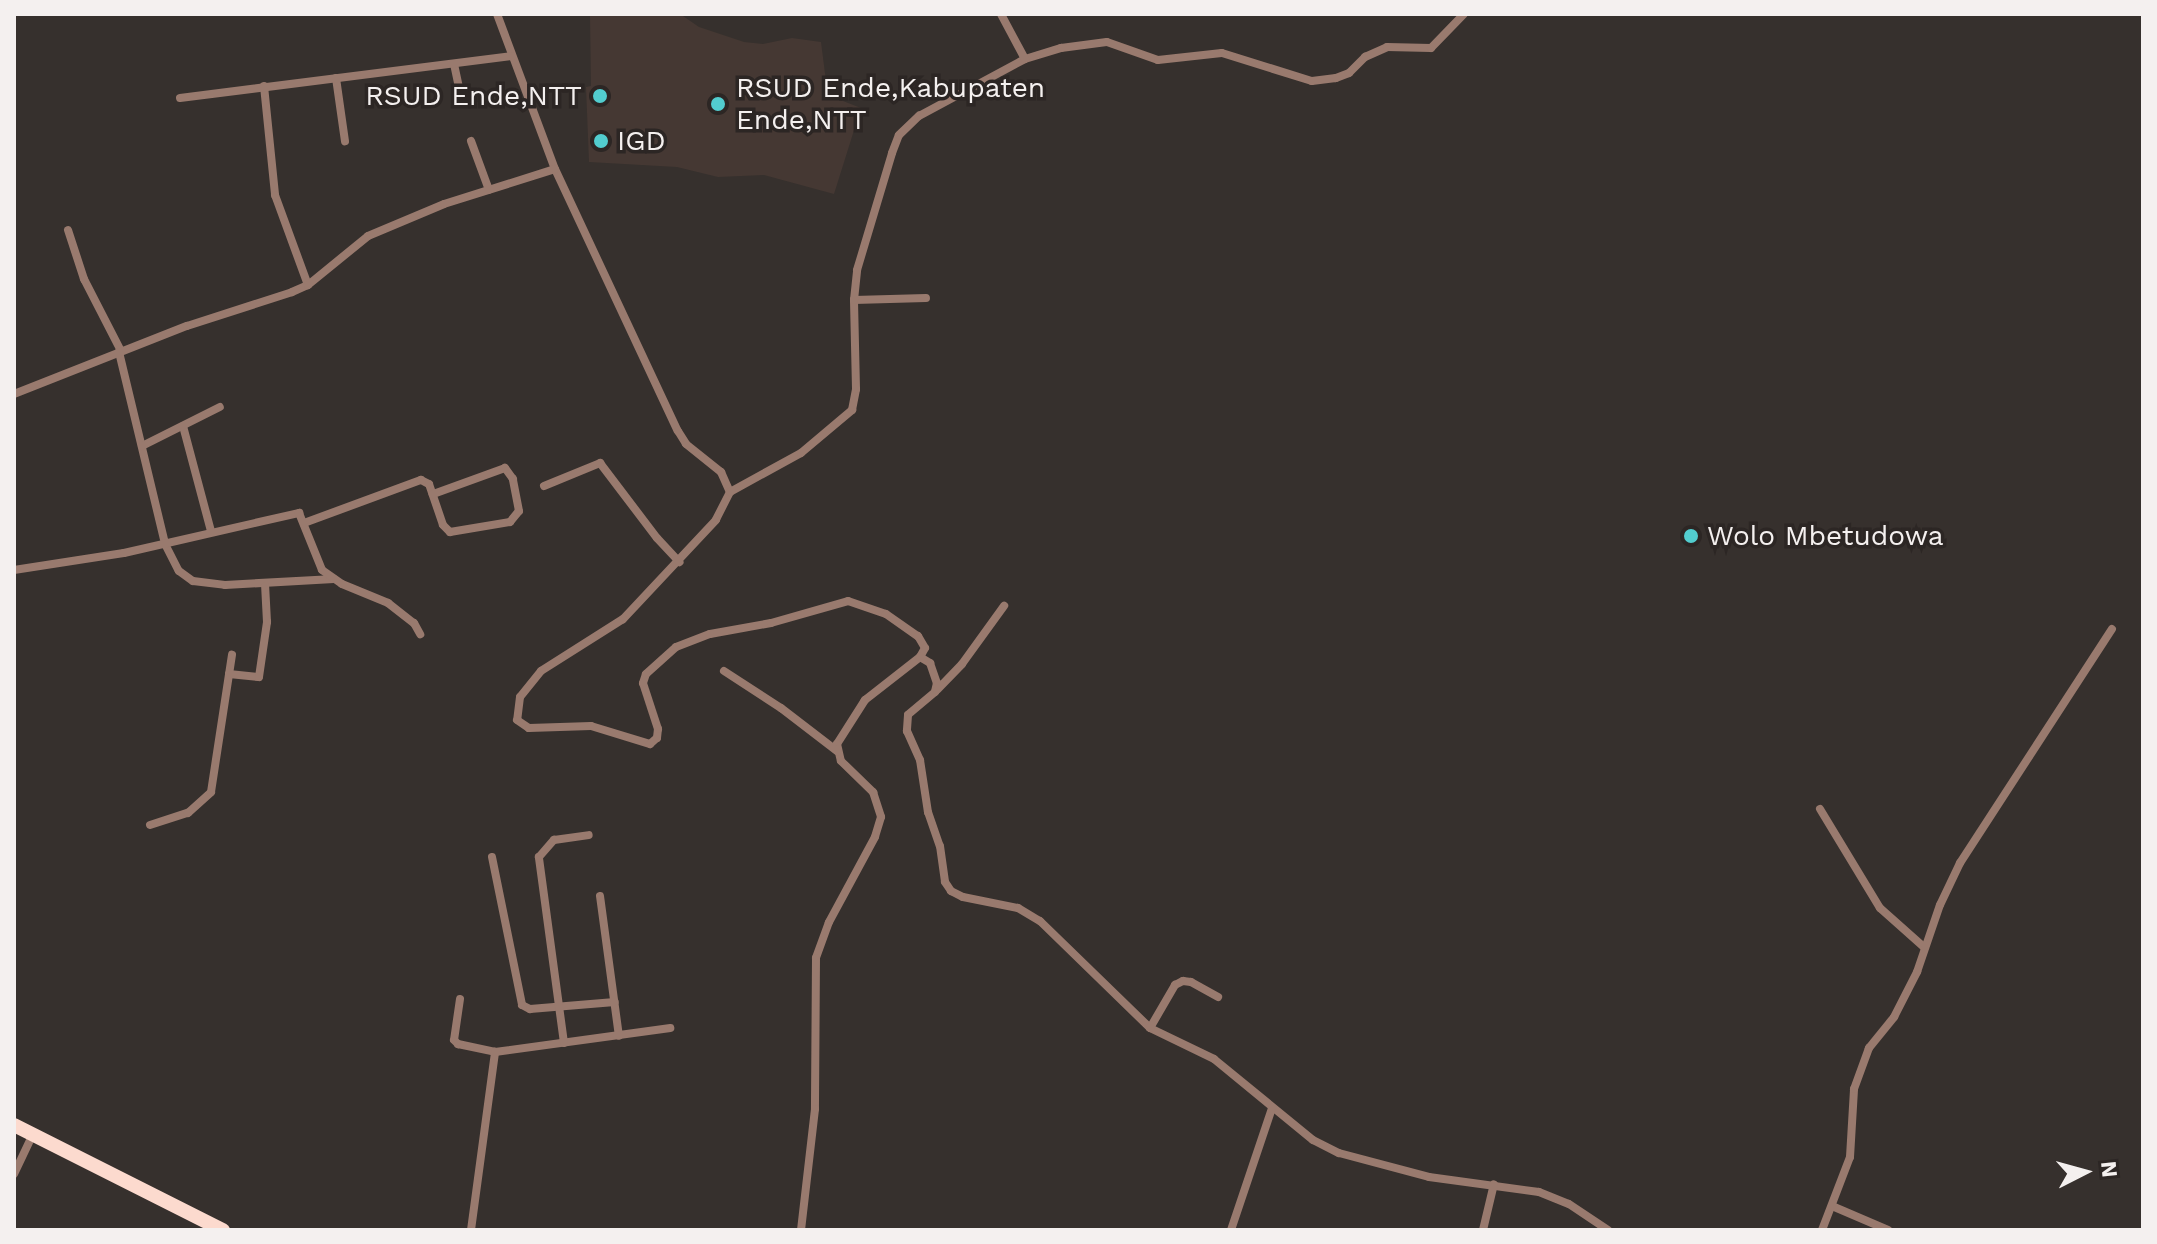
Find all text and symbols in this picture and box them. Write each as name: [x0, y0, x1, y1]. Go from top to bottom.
place label: RSUD Ende,Kabupaten Ende,NTT: [736, 71, 1045, 137]
place label: RSUD Ende,NTT: [365, 79, 582, 113]
marker: RSUD Ende,NTT: [589, 85, 611, 107]
marker: RSUD Ende,Kabupaten Ende,NTT: [707, 93, 729, 115]
place label: IGD: [617, 124, 666, 158]
marker: IGD: [592, 132, 610, 150]
place label: Wolo Mbetudowa: [1707, 519, 1944, 553]
marker: Wolo Mbetudowa: [1682, 527, 1700, 545]
north arrow: [2045, 1132, 2125, 1212]
text: N: [2096, 1160, 2123, 1179]

